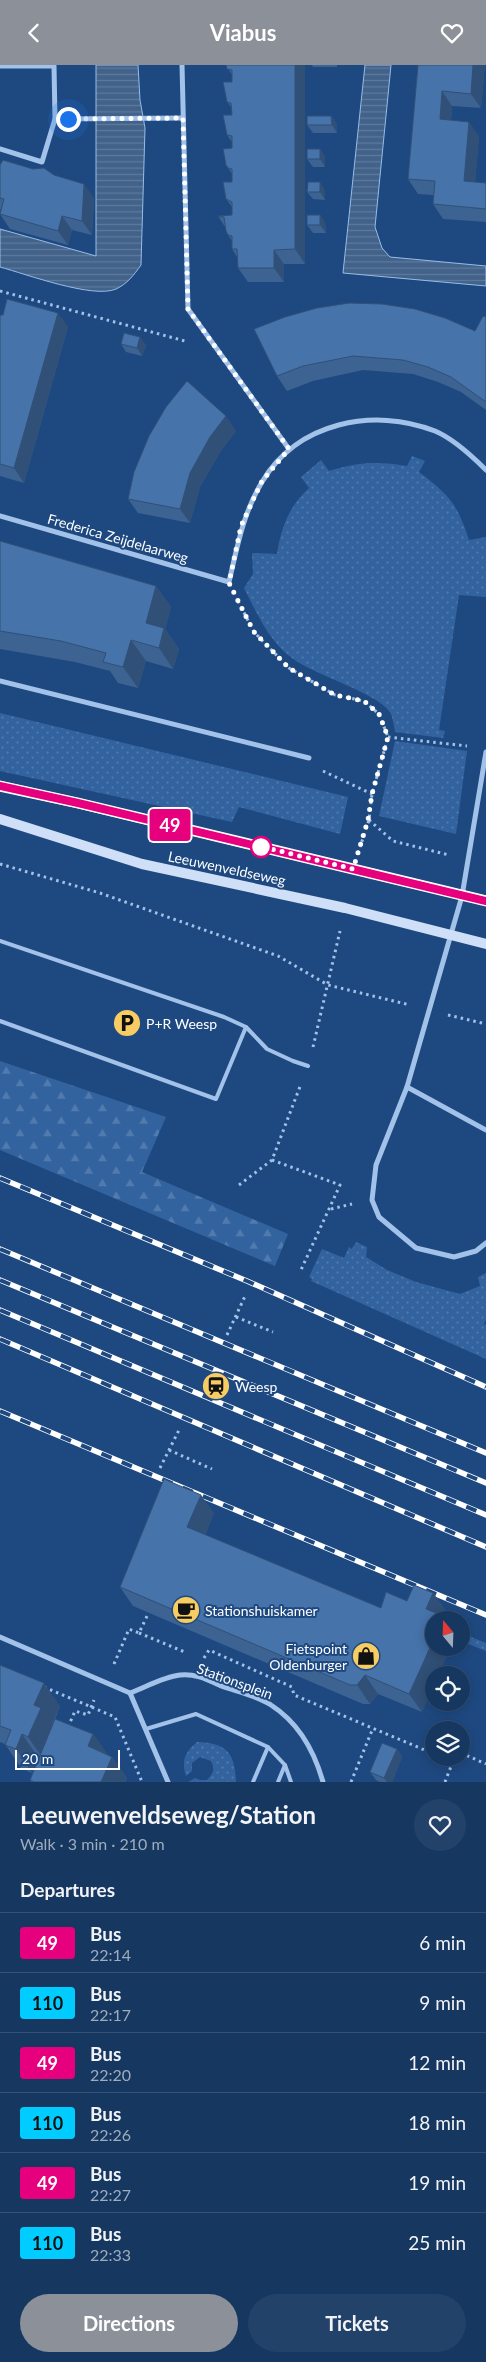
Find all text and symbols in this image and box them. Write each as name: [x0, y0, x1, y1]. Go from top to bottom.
icon: back: [20, 19, 48, 47]
text: Viabus: [210, 19, 276, 46]
icon: heart: [438, 19, 466, 47]
your location: [56, 107, 81, 132]
street label: Frederica Zeijdelaarweg: [46, 510, 190, 566]
line badge: 49: [148, 809, 192, 841]
text: 49: [160, 814, 180, 836]
unlabelled marker: [250, 836, 272, 858]
street label: Leeuwenveldseweg: [167, 847, 287, 889]
parking icon: P+R Weesp: [112, 1008, 142, 1038]
place label: P+R Weesp: [146, 1015, 217, 1032]
station icon: Weesp: [201, 1371, 231, 1401]
place label: Weesp: [235, 1378, 278, 1395]
cafe icon: Stationshuiskamer: [171, 1595, 201, 1625]
place label: Stationshuiskamer: [205, 1602, 318, 1619]
north arrow: [425, 1611, 470, 1656]
map controls: [425, 1611, 470, 1766]
place label: Fietspoint Oldenburger: [269, 1640, 347, 1673]
shop icon: Fietspoint Oldenburger: [351, 1641, 381, 1671]
street label: Stationsplein: [195, 1659, 275, 1703]
button: locate: [425, 1666, 470, 1711]
button: layers: [425, 1721, 470, 1766]
scale bar: [15, 1747, 120, 1770]
text: 20 m: [22, 1750, 53, 1767]
button: heart: [414, 1799, 466, 1851]
text: Leeuwenveldseweg/Station: [20, 1800, 316, 1829]
text: Walk · 3 min · 210 m: [20, 1834, 165, 1853]
text: Departures: [20, 1878, 115, 1901]
text: Bus: [90, 1922, 121, 1945]
text: 6 min: [419, 1931, 466, 1954]
text: 49: [37, 1932, 58, 1954]
text: 22:14: [90, 1945, 131, 1964]
text: Bus: [90, 1982, 121, 2005]
text: 9 min: [419, 1991, 466, 2014]
text: 110: [32, 1992, 63, 2014]
text: 22:17: [90, 2005, 131, 2024]
text: Bus: [90, 2042, 121, 2065]
text: 12 min: [408, 2051, 466, 2074]
text: 49: [37, 2052, 58, 2074]
text: 22:20: [90, 2065, 131, 2084]
text: Bus: [90, 2102, 121, 2125]
text: 18 min: [408, 2111, 466, 2134]
text: 110: [32, 2112, 63, 2134]
text: 22:26: [90, 2125, 131, 2144]
text: Bus: [90, 2162, 121, 2185]
text: 19 min: [408, 2171, 466, 2194]
text: 49: [37, 2172, 58, 2194]
text: 22:27: [90, 2185, 131, 2204]
text: Bus: [90, 2222, 121, 2245]
text: 25 min: [408, 2231, 466, 2254]
text: 110: [32, 2232, 63, 2254]
text: 22:33: [90, 2245, 131, 2264]
button: Directions: [20, 2294, 238, 2352]
button: Tickets: [248, 2294, 466, 2352]

